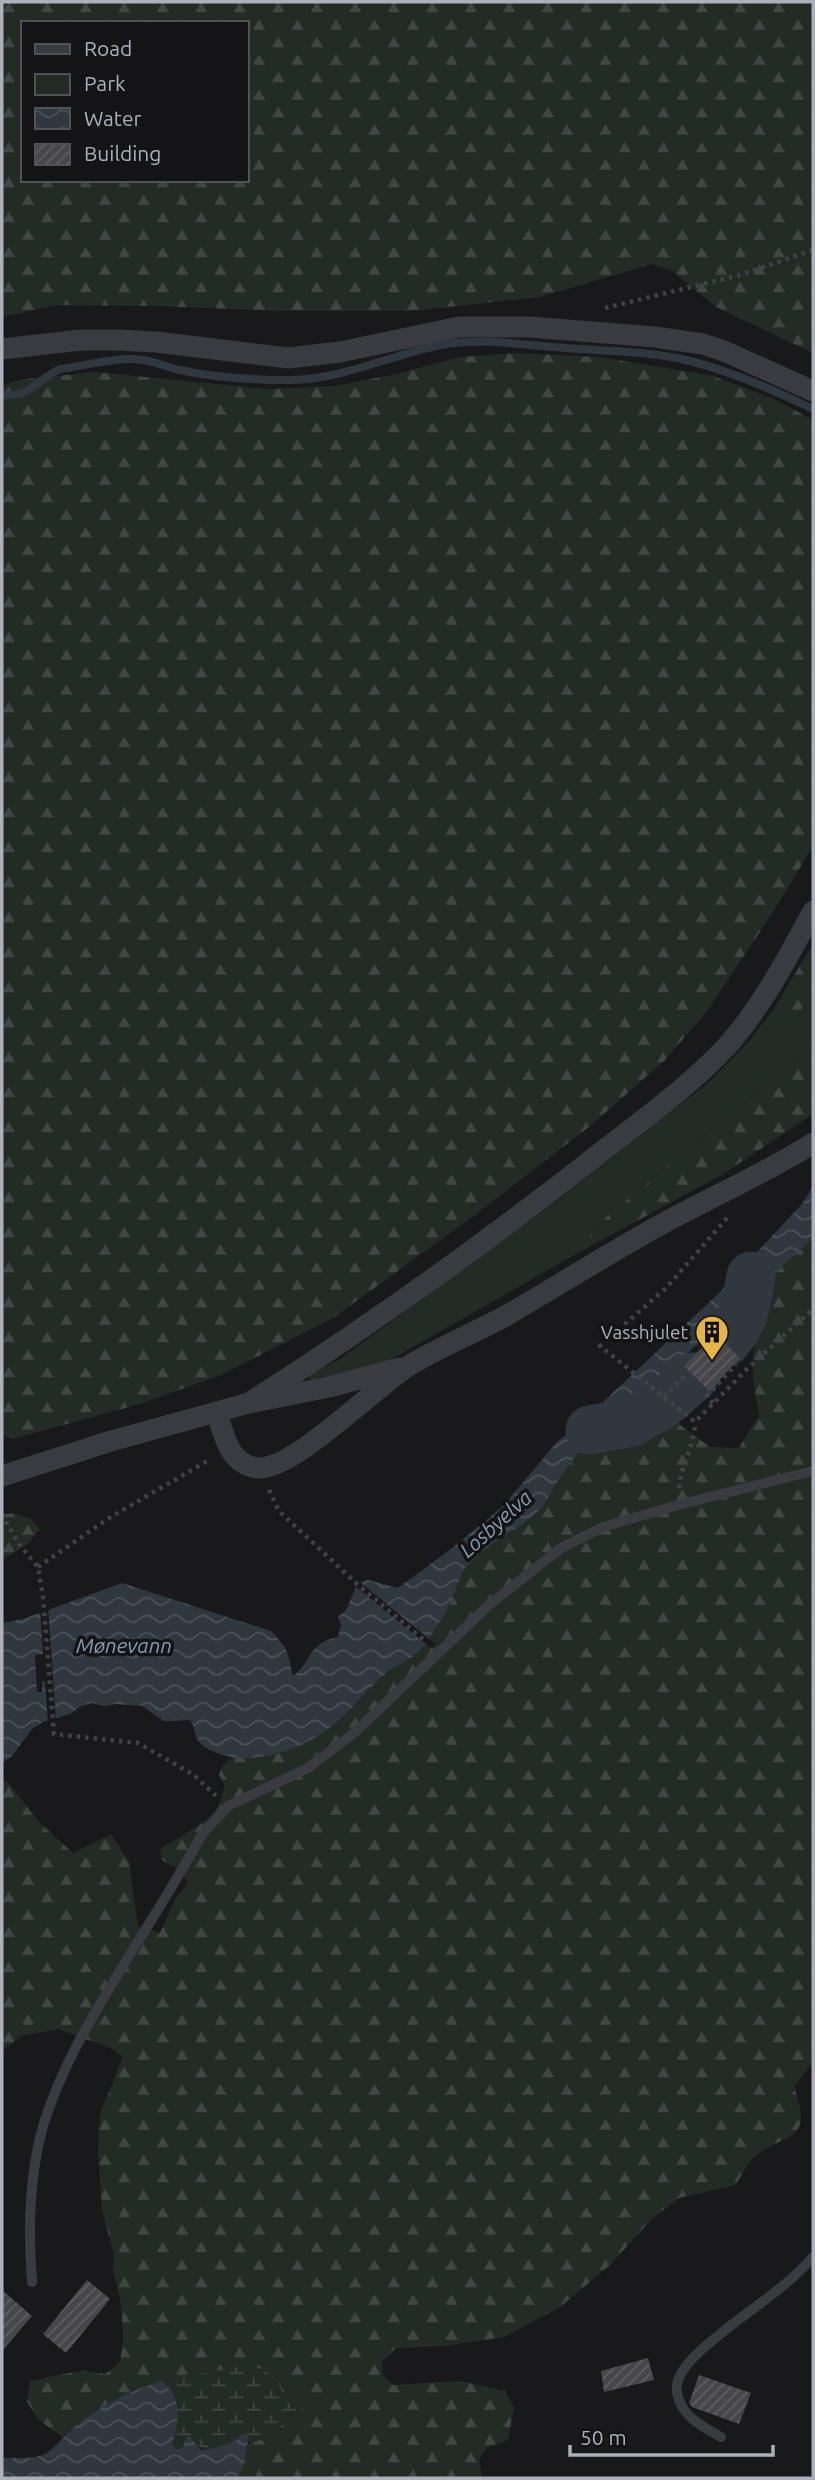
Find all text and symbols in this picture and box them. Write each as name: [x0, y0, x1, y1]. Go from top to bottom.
legend: [21, 21, 248, 182]
text: Road: [84, 36, 132, 60]
text: Park: [84, 71, 126, 95]
text: Water: [84, 106, 142, 130]
text: Building: [84, 141, 161, 165]
building icon: Vasshjulet: [693, 1313, 731, 1362]
place label: Vasshjulet: [601, 1321, 689, 1343]
water label: Losbyelva: [454, 1485, 536, 1562]
water label: Mønevann: [76, 1633, 172, 1657]
scale bar: [570, 2414, 773, 2458]
text: 50 m: [580, 2425, 627, 2449]

